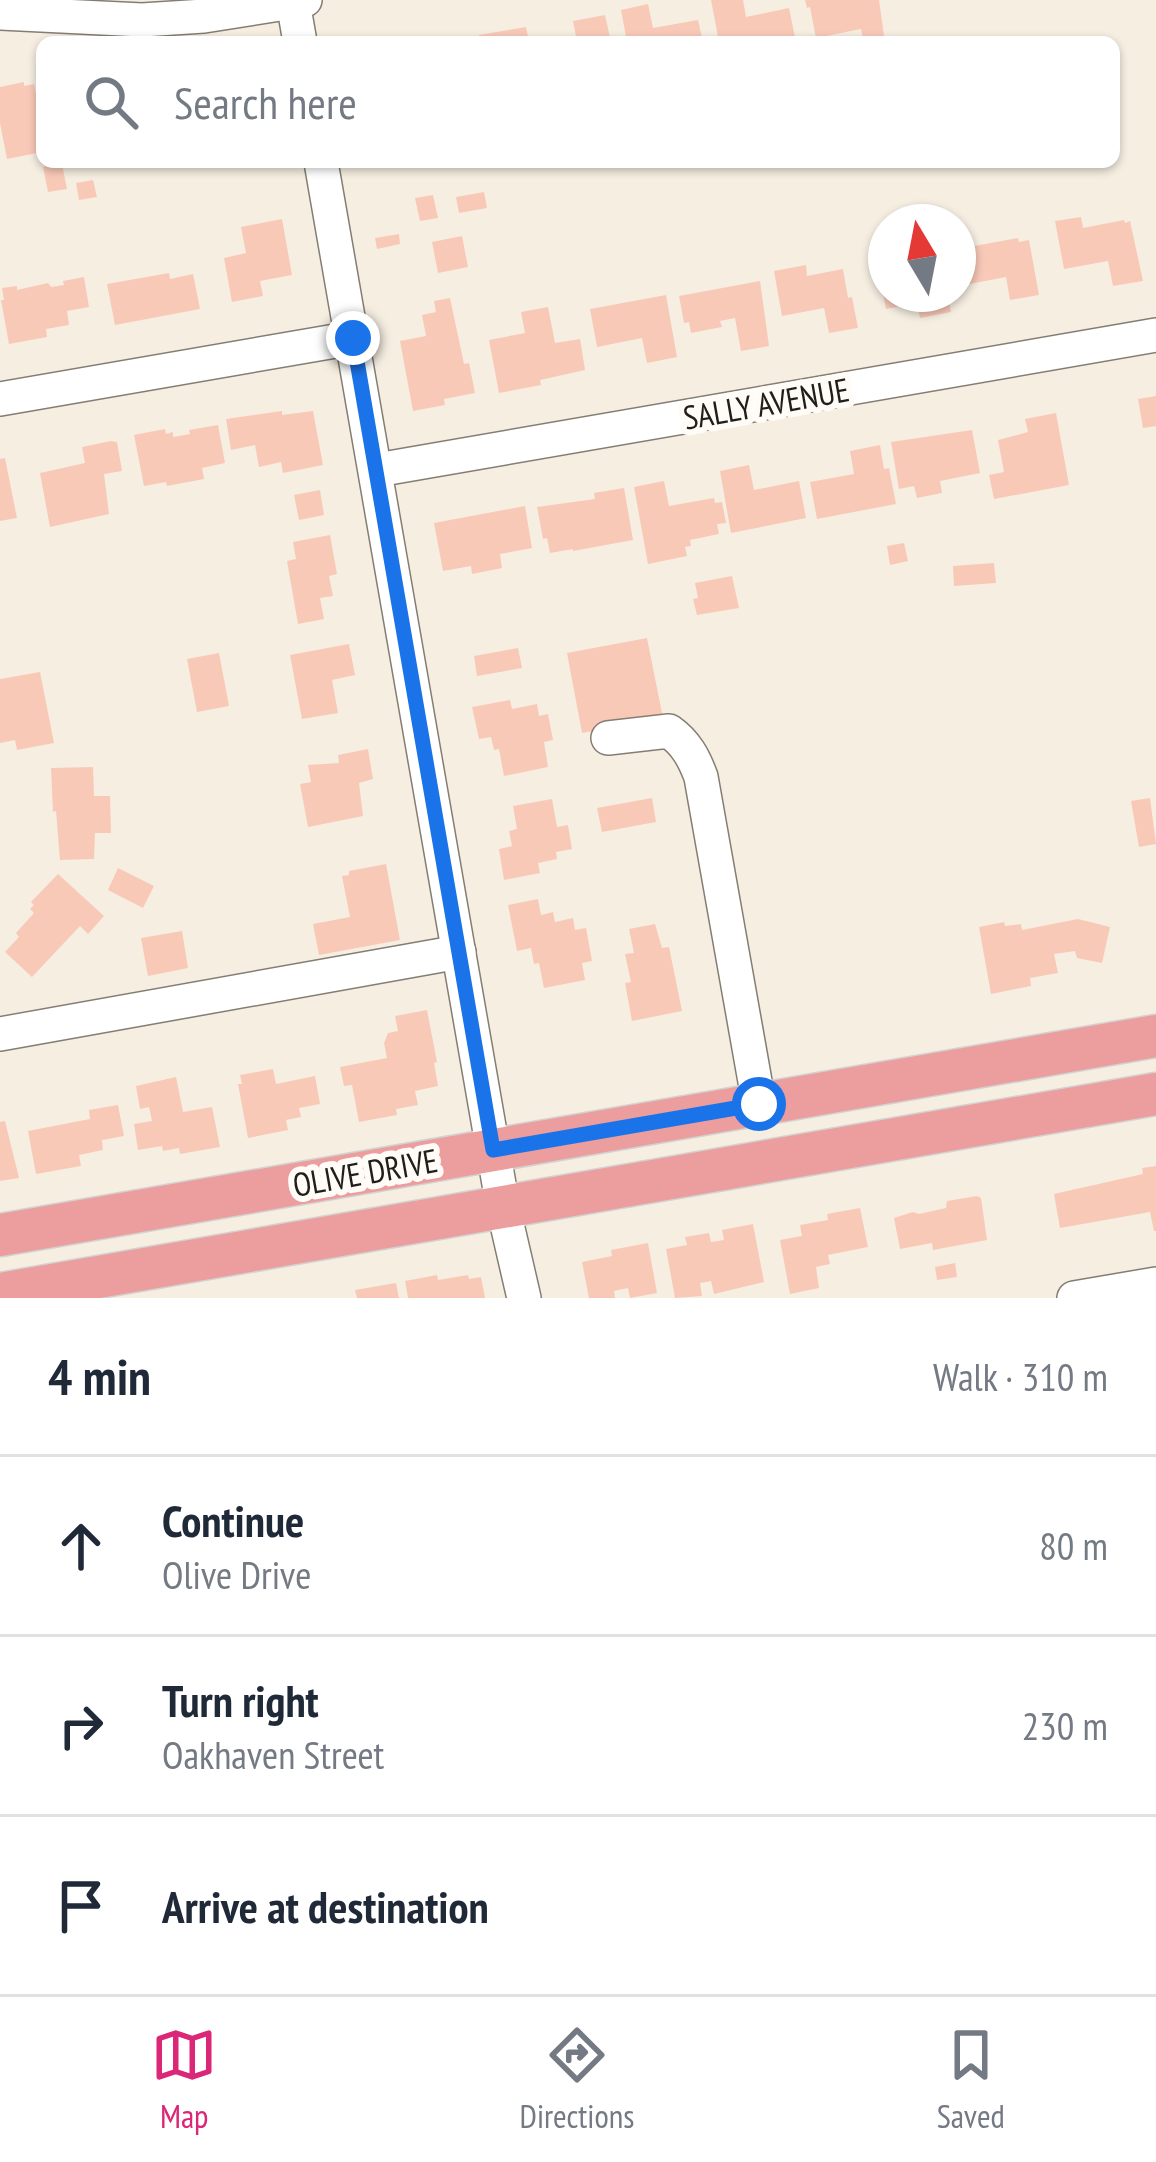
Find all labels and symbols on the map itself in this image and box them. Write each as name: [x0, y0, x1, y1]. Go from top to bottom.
north arrow: [868, 204, 976, 312]
route end: [326, 311, 380, 365]
street label: SALLY AVENUE: [680, 367, 852, 439]
route start: [732, 1077, 786, 1131]
street label: OLIVE DRIVE: [289, 1138, 441, 1206]

